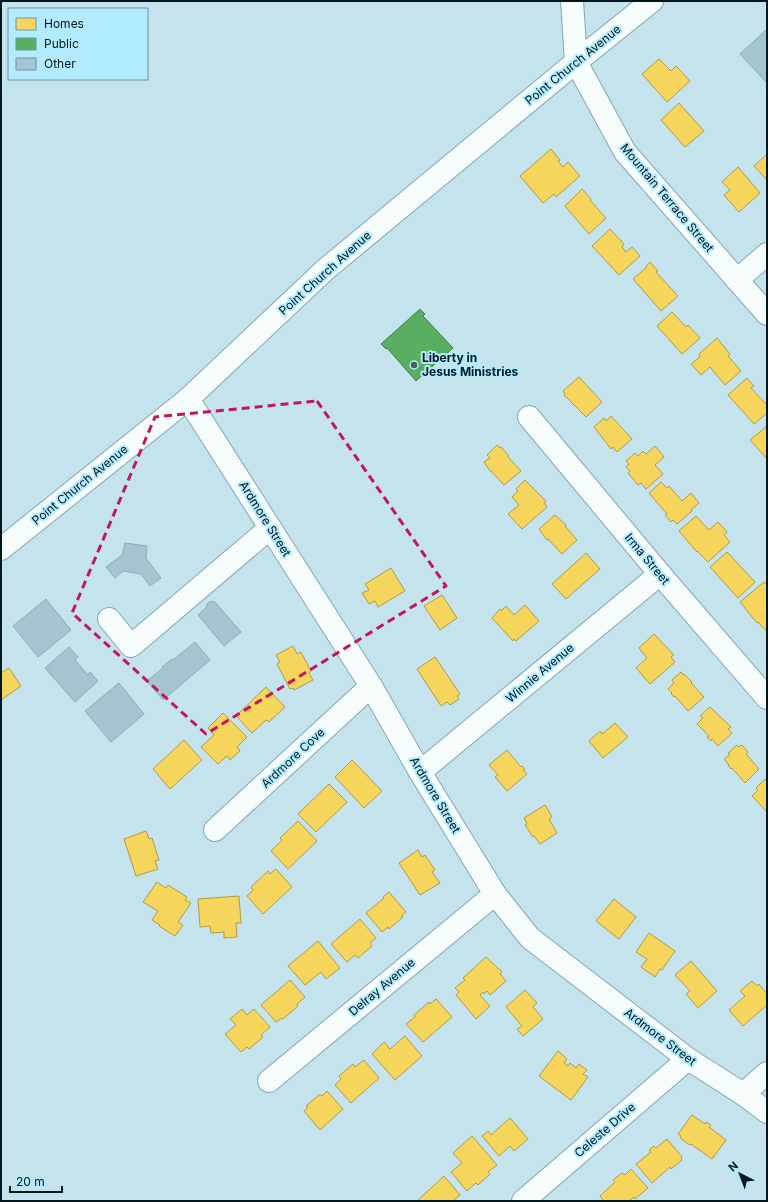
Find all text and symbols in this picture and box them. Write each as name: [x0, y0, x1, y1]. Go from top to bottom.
legend: [8, 8, 148, 80]
text: Homes: [44, 16, 84, 31]
street label: Point Church Avenue: [522, 21, 624, 108]
text: Public: [44, 36, 79, 51]
text: Other: [44, 56, 76, 71]
street label: Mountain Terrace Street: [618, 140, 717, 255]
street label: Point Church Avenue: [275, 227, 374, 318]
place label: Liberty in Jesus Ministries: [422, 350, 519, 379]
marker: Liberty in Jesus Ministries: [409, 360, 419, 370]
street label: Point Church Avenue: [29, 441, 131, 528]
street label: Ardmore Street: [236, 478, 295, 559]
street label: Irma Street: [622, 530, 673, 587]
street label: Winnie Avenue: [503, 640, 577, 705]
street label: Ardmore Cove: [258, 724, 328, 791]
street label: Ardmore Street: [407, 754, 464, 836]
street label: Delray Avenue: [345, 955, 418, 1019]
street label: Ardmore Street: [621, 1005, 699, 1069]
street label: Celeste Drive: [571, 1099, 638, 1160]
north arrow: [720, 1154, 760, 1194]
text: N: [726, 1159, 741, 1175]
scale bar: [10, 1168, 62, 1194]
text: 20 m: [16, 1174, 45, 1189]

